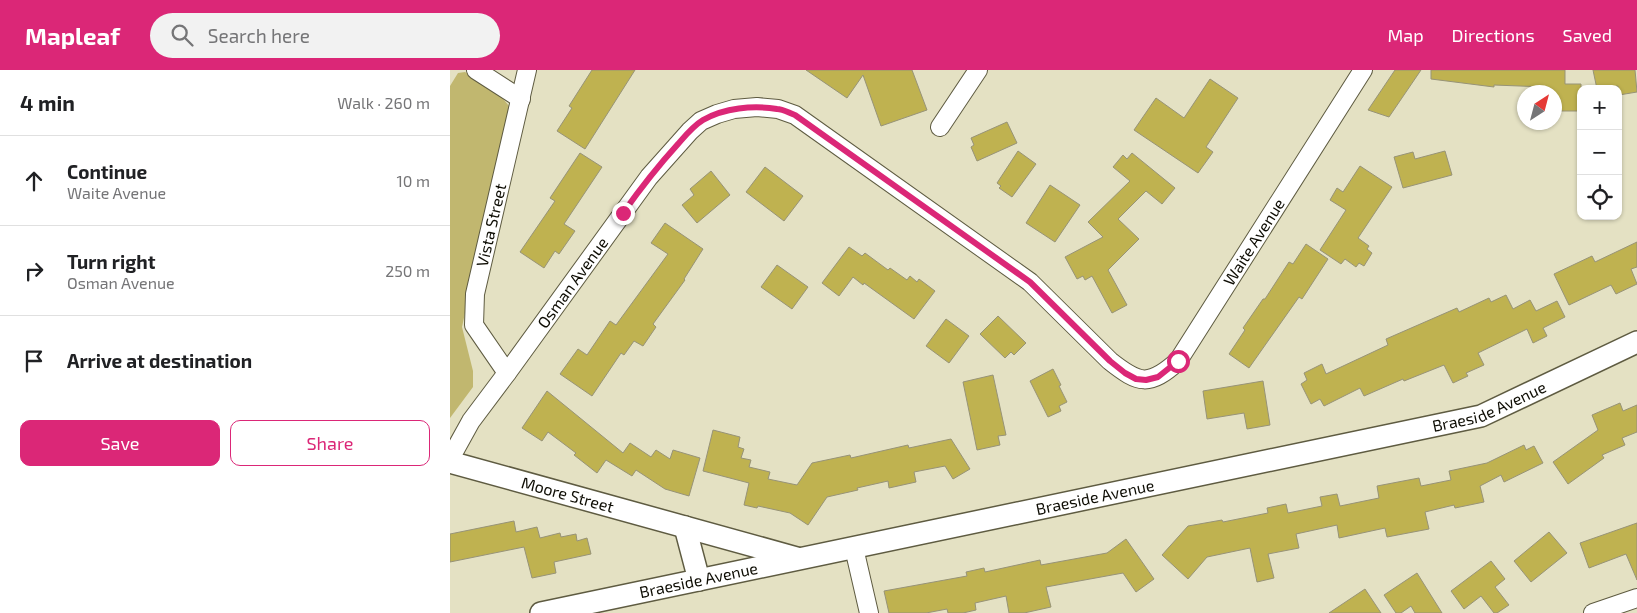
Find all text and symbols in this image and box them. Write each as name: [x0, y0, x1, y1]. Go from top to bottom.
search box: [150, 13, 500, 58]
text: Mapleaf: [25, 21, 120, 50]
icon: search: [168, 21, 196, 49]
text: Search here: [208, 24, 310, 47]
text: Map: [1387, 24, 1424, 46]
text: Directions: [1452, 24, 1535, 46]
text: Saved: [1563, 24, 1612, 46]
north arrow: [1517, 85, 1562, 130]
map controls: [1577, 85, 1622, 220]
button: +: [1577, 85, 1622, 130]
text: 4 min: [20, 90, 75, 115]
text: Walk · 260 m: [337, 93, 430, 112]
button: −: [1577, 130, 1622, 175]
text: Continue: [67, 160, 147, 183]
icon: ahead: [20, 167, 48, 195]
text: 10 m: [396, 171, 430, 190]
button: locate: [1577, 175, 1622, 220]
street label: Vista Street: [472, 182, 509, 268]
text: Waite Avenue: [67, 183, 166, 202]
street label: Waite Avenue: [1219, 195, 1288, 289]
route end: [612, 202, 635, 225]
street label: Osman Avenue: [533, 233, 611, 332]
text: Turn right: [67, 250, 155, 273]
icon: right: [20, 257, 48, 285]
text: 250 m: [385, 261, 430, 280]
text: Osman Avenue: [67, 273, 175, 292]
icon: arrive: [20, 347, 48, 375]
text: Arrive at destination: [67, 349, 252, 372]
route start: [1167, 350, 1190, 373]
street label: Braeside Avenue: [1430, 377, 1549, 435]
button: Save: [20, 420, 220, 466]
button: Share: [230, 420, 430, 466]
street label: Moore Street: [519, 472, 616, 516]
street label: Braeside Avenue: [1034, 475, 1156, 518]
street label: Braeside Avenue: [638, 558, 759, 601]

